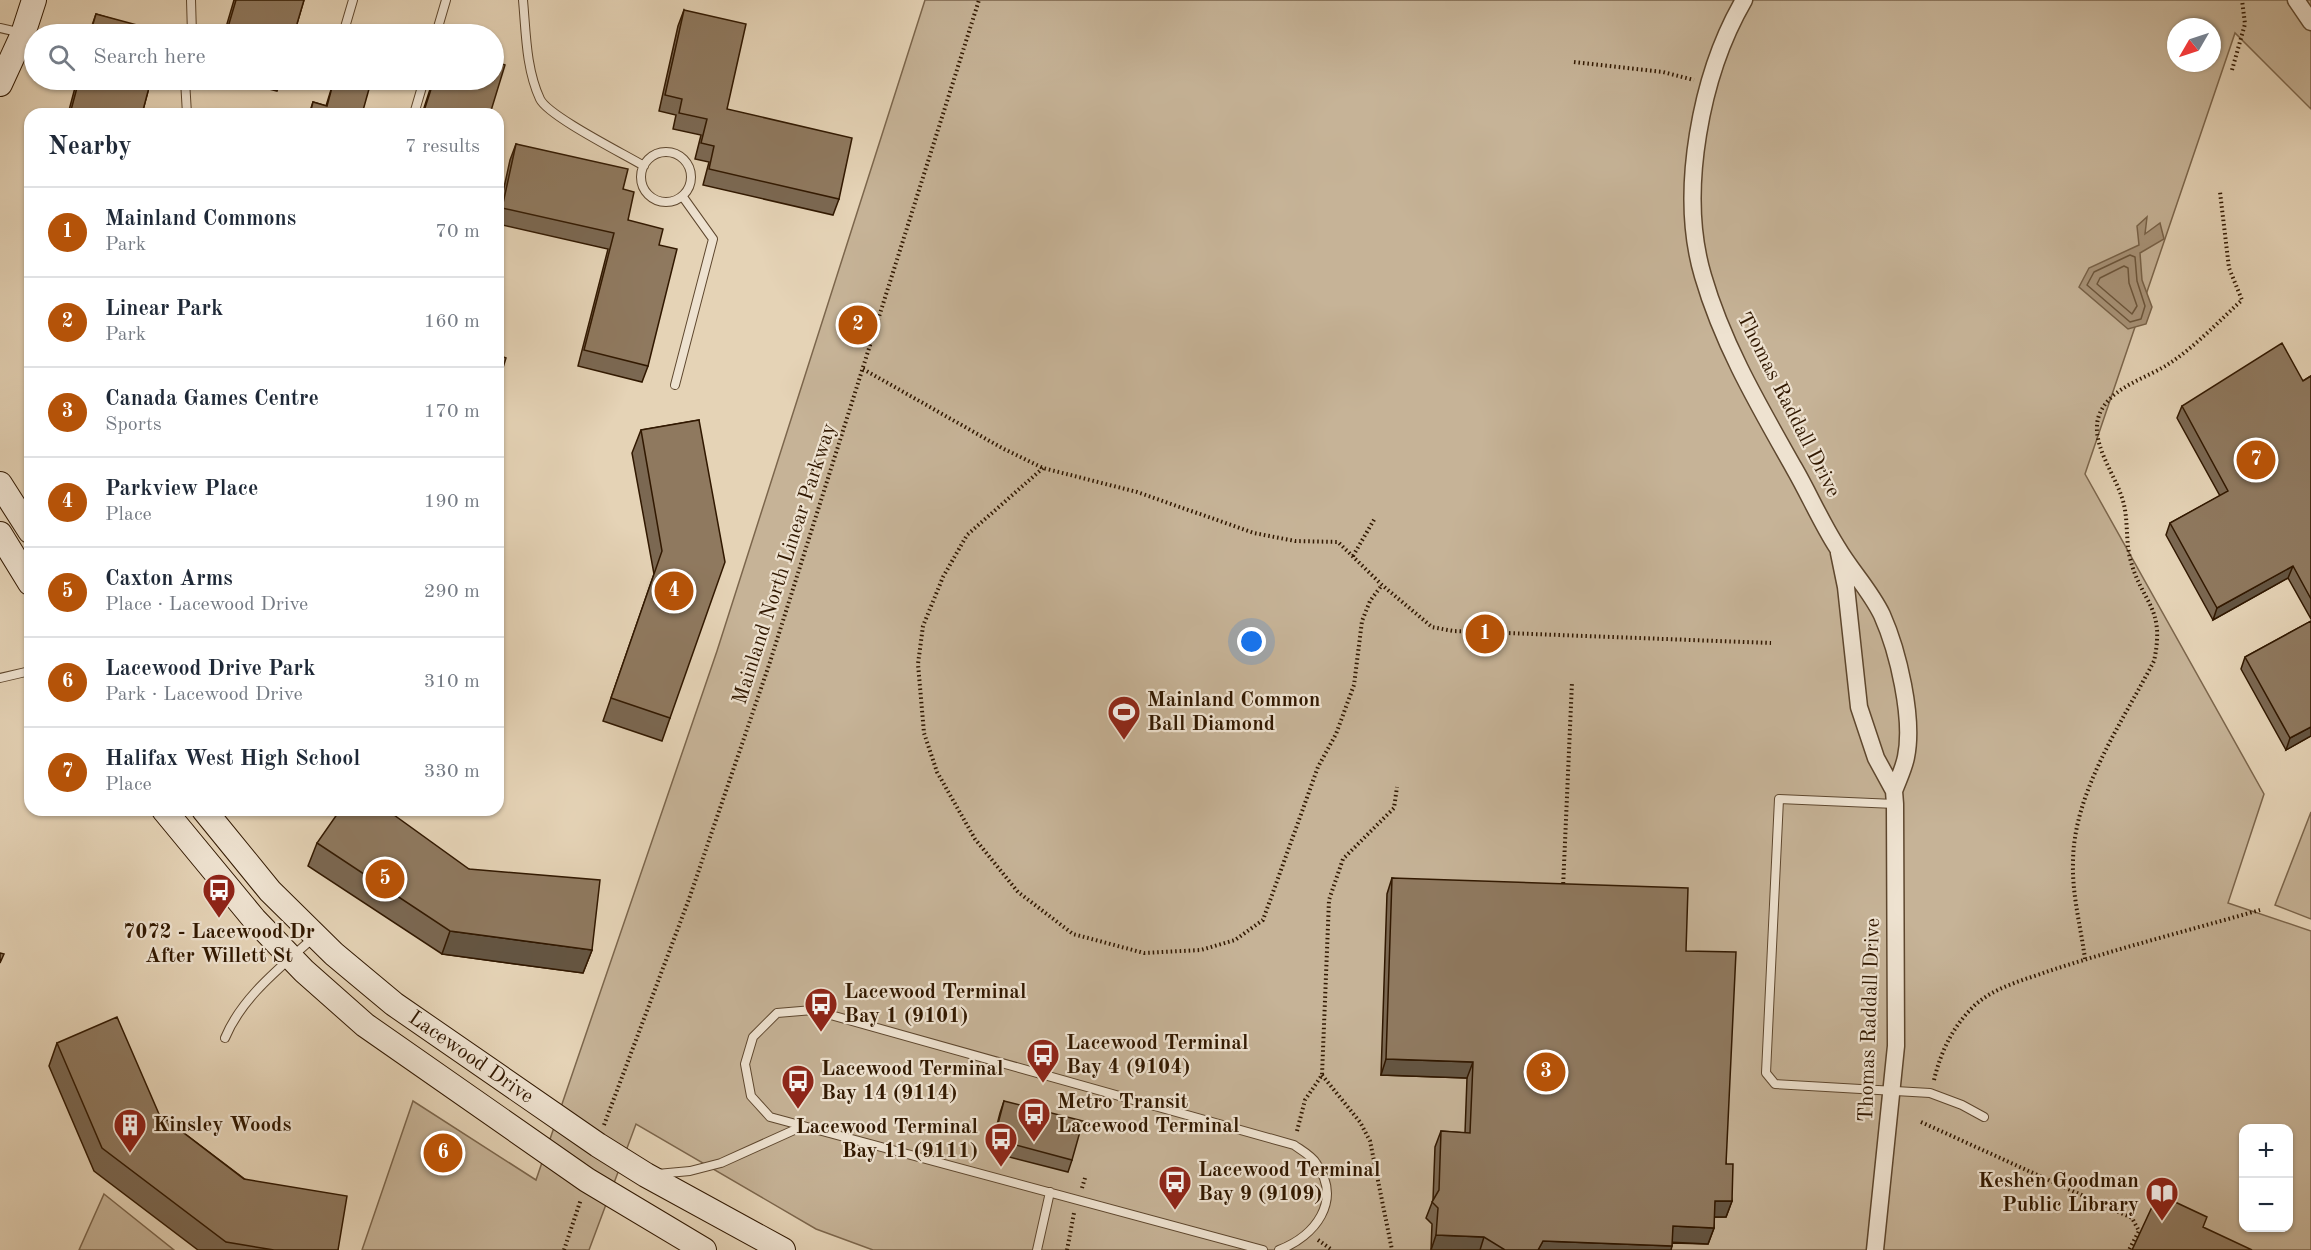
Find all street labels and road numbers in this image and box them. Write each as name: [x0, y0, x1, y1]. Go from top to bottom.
street label: Thomas Raddall Drive: [1732, 309, 1844, 501]
street label: Mainland North Linear Parkway: [729, 421, 841, 707]
street label: Thomas Raddall Drive: [1856, 918, 1884, 1122]
street label: Lacewood Drive: [405, 1007, 537, 1108]

